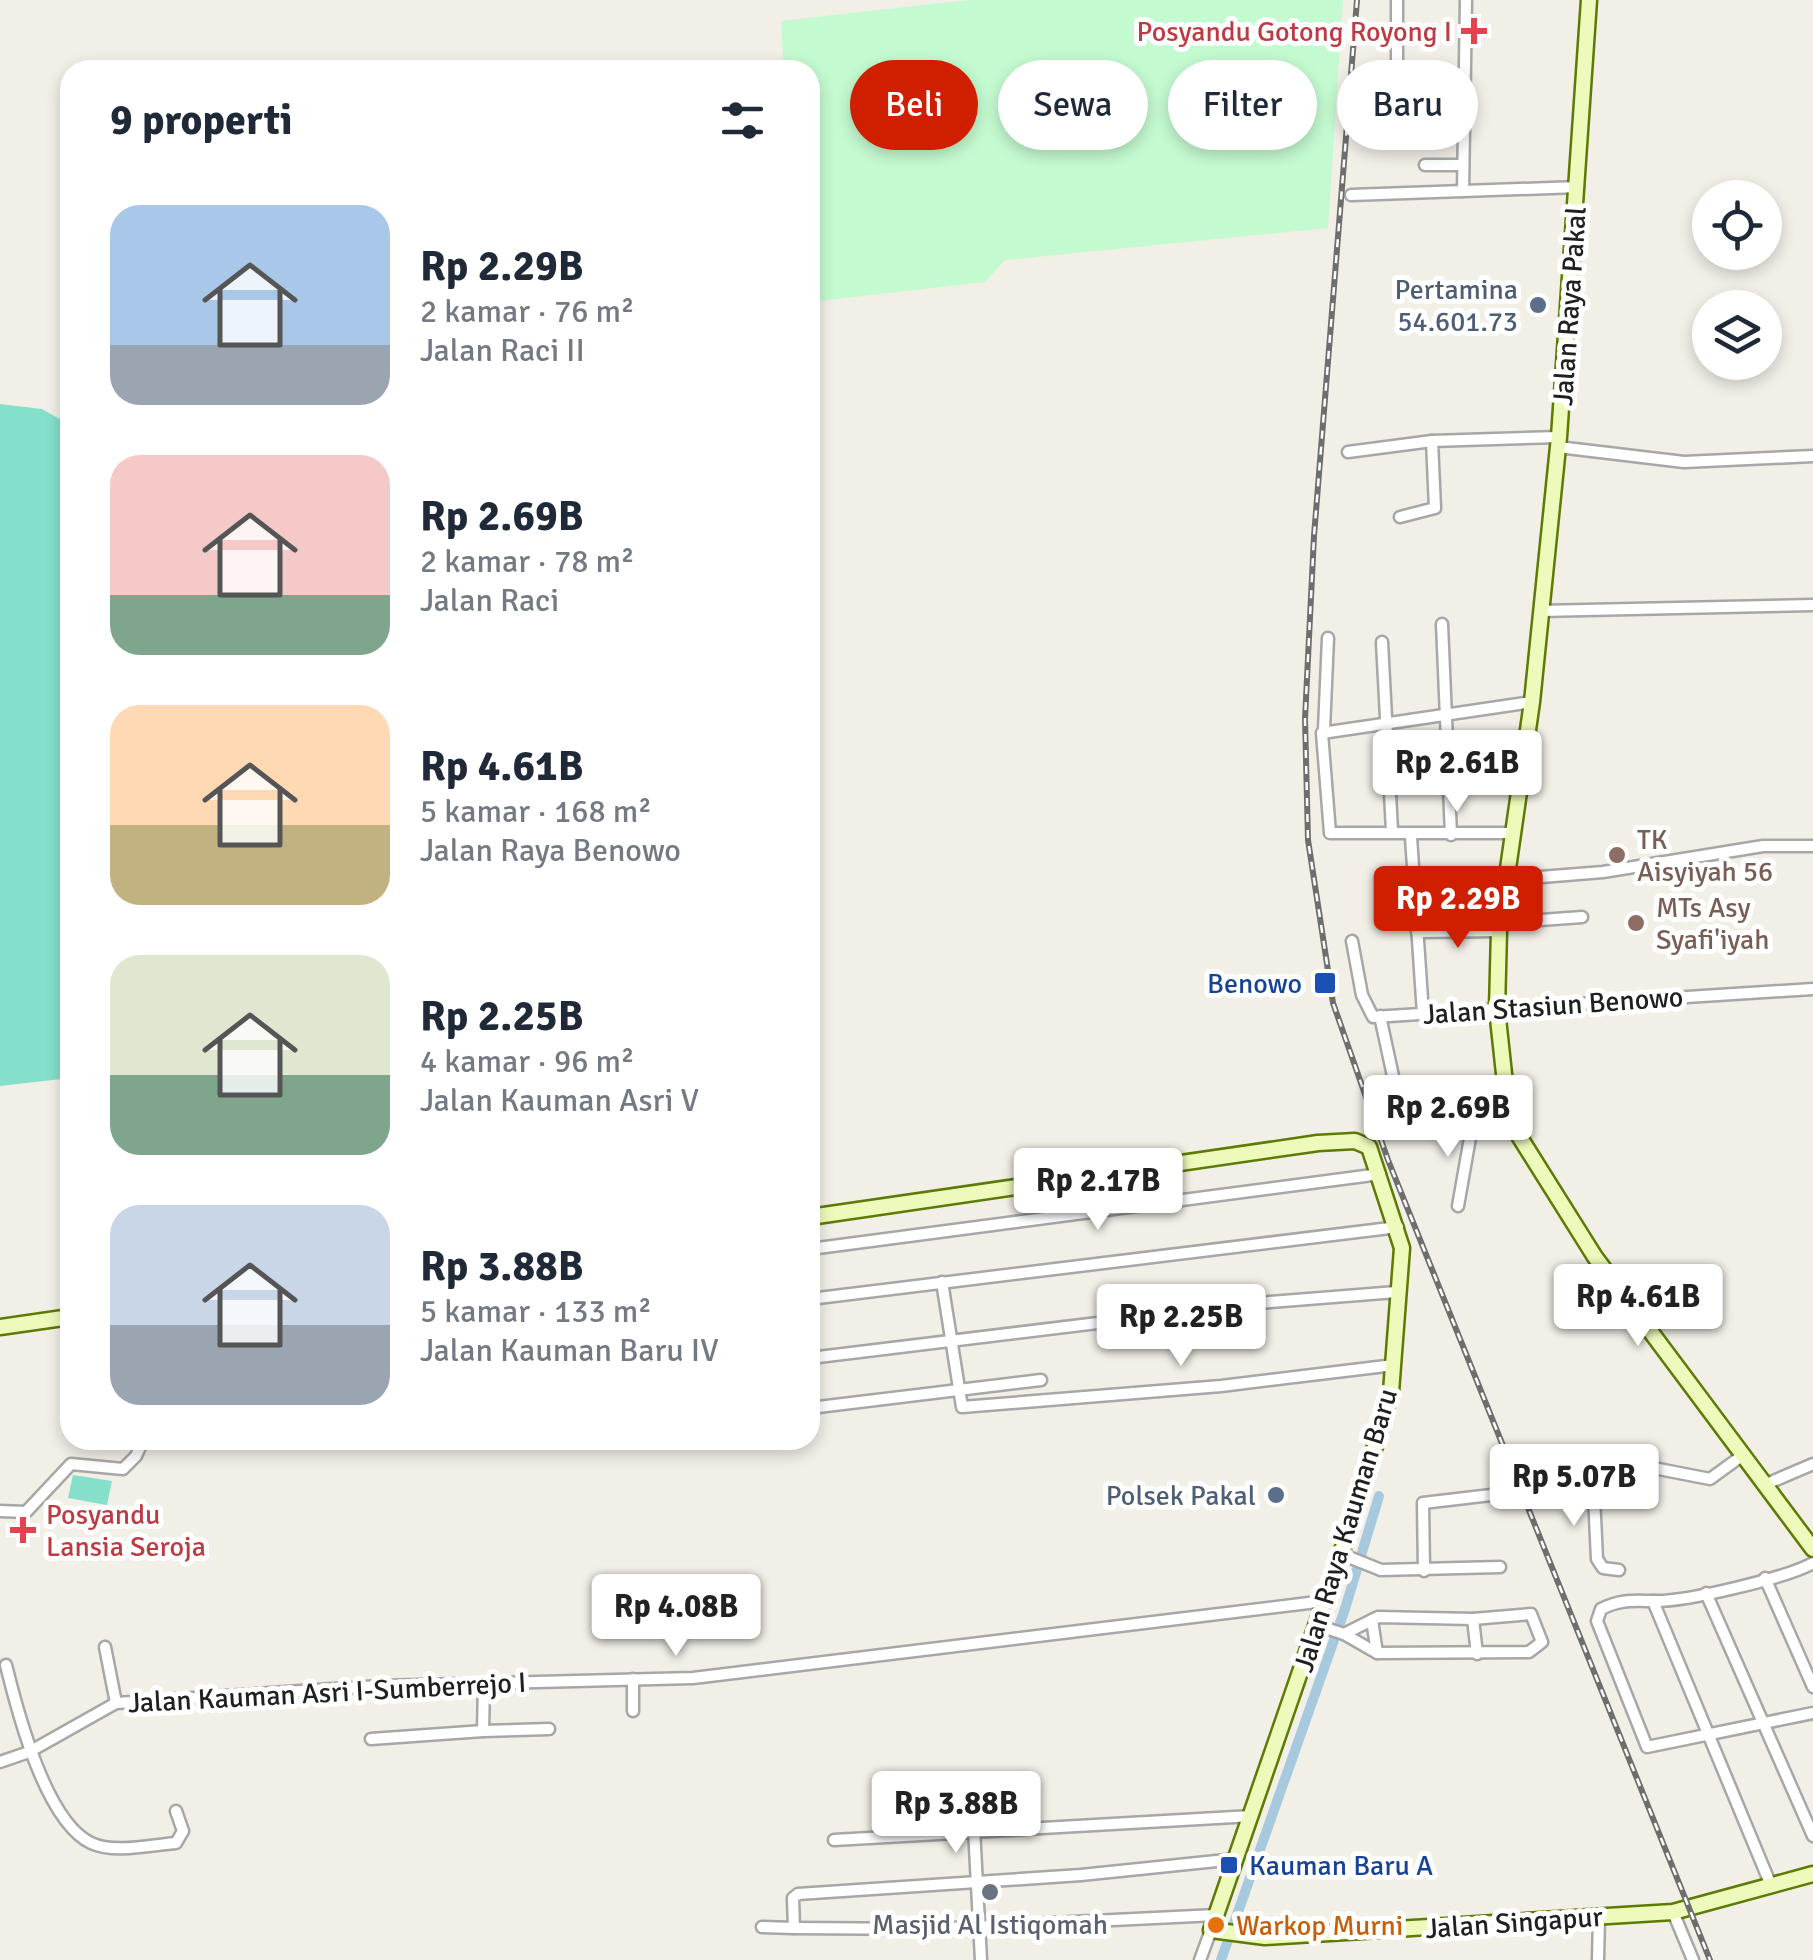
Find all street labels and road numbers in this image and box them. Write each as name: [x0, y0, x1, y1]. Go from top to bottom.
street label: Jalan Raya Pakal: [1546, 205, 1594, 407]
street label: Jalan Stasiun Benowo: [1422, 980, 1684, 1032]
street label: Jalan Raya Kauman Baru: [1287, 1385, 1405, 1676]
street label: Jalan Kauman Asri I-Sumberrejo I: [127, 1666, 527, 1720]
street label: Jalan Singapur: [1424, 1900, 1605, 1946]

